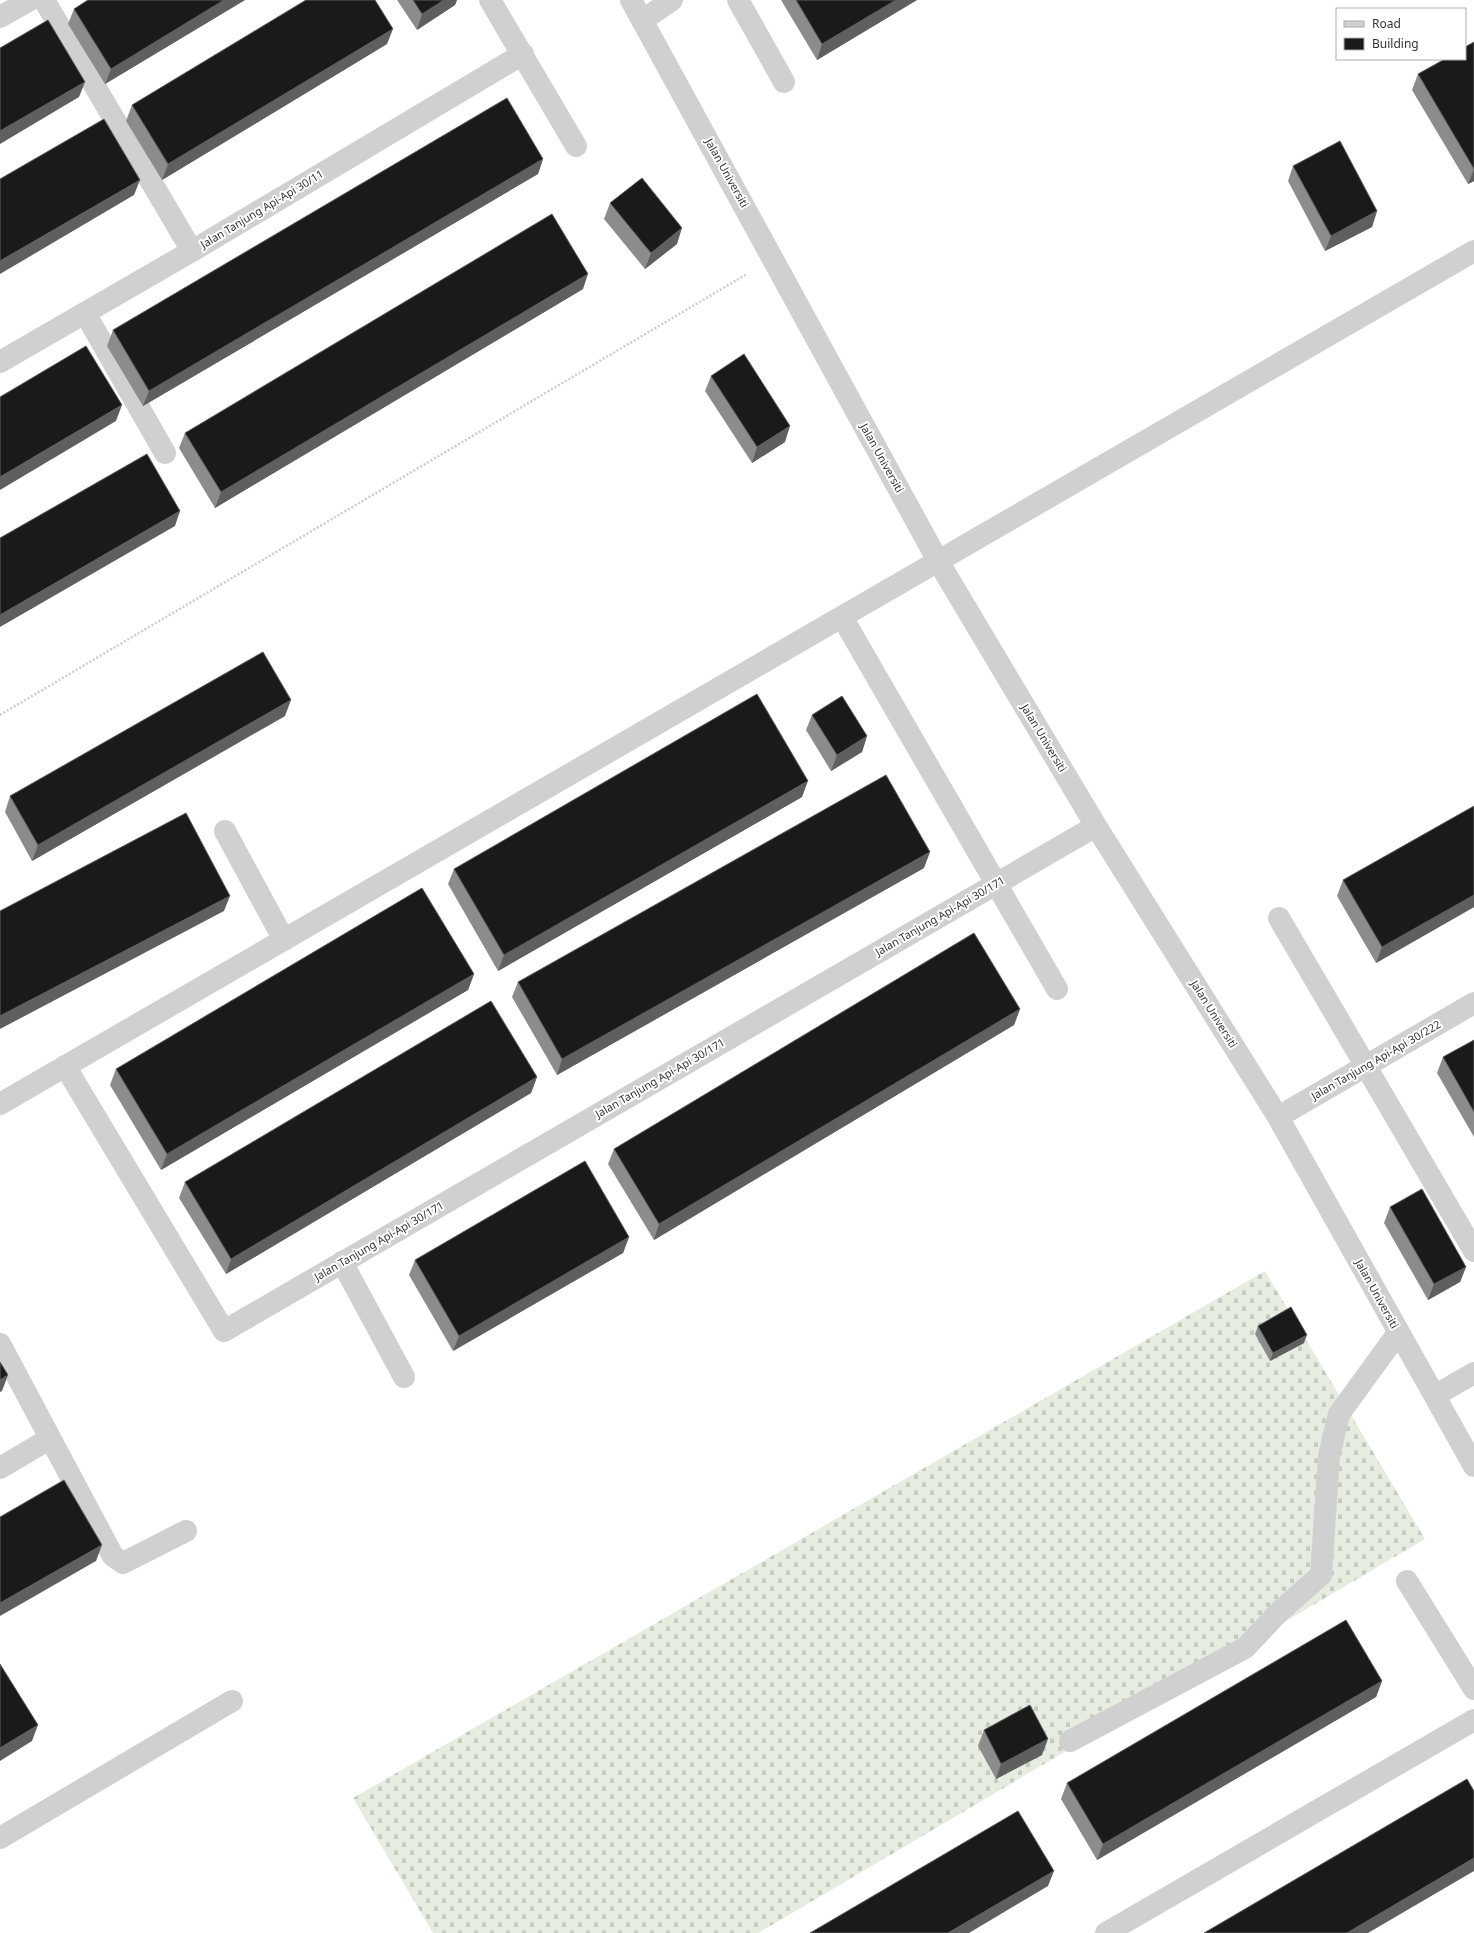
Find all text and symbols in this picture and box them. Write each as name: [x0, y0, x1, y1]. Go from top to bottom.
legend: [1336, 8, 1466, 60]
text: Road: [1372, 15, 1401, 32]
text: Building: [1372, 35, 1419, 52]
street label: Jalan Universiti: [702, 135, 753, 210]
street label: Jalan Tanjung Api-Api 30/11: [197, 166, 326, 252]
street label: Jalan Universiti: [857, 420, 908, 495]
street label: Jalan Universiti: [1018, 700, 1071, 775]
street label: Jalan Tanjung Api-Api 30/171: [871, 872, 1007, 959]
street label: Jalan Universiti: [1187, 976, 1241, 1050]
street label: Jalan Tanjung Api-Api 30/222: [1307, 1016, 1443, 1103]
street label: Jalan Tanjung Api-Api 30/171: [591, 1034, 727, 1121]
street label: Jalan Tanjung Api-Api 30/171: [310, 1197, 446, 1284]
street label: Jalan Universiti: [1352, 1256, 1403, 1331]

